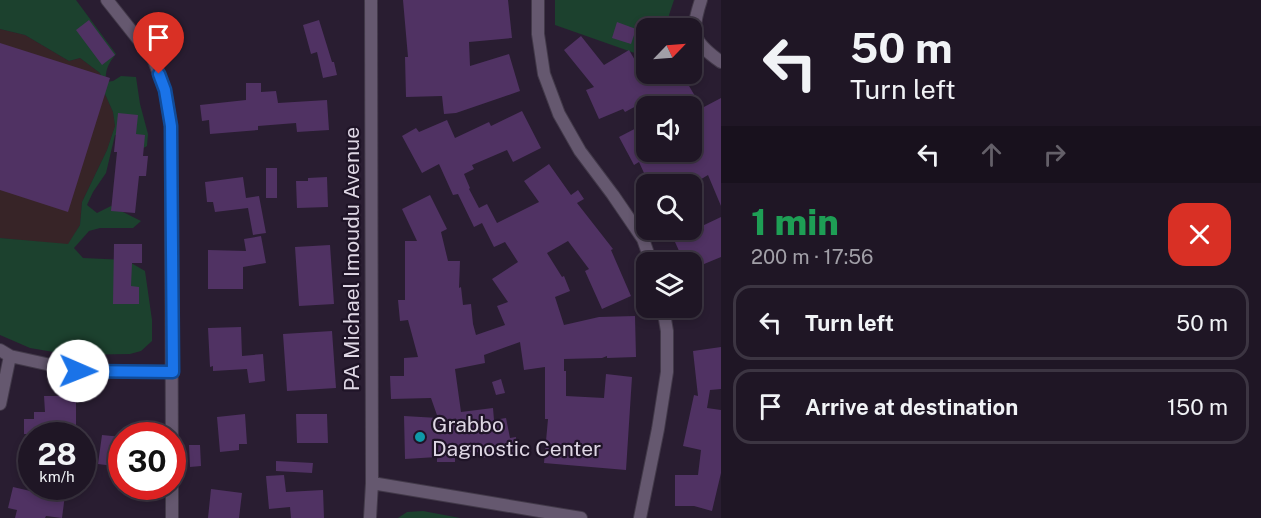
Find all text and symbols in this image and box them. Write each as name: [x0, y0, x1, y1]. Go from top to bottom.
pin: [133, 12, 184, 74]
north arrow: [636, 18, 702, 84]
map controls: [636, 18, 702, 318]
icon: arrive: [142, 21, 175, 54]
text: 50 m: [850, 23, 953, 72]
icon: left: [751, 24, 829, 102]
text: Turn left: [850, 73, 956, 105]
button: sound: [636, 96, 702, 162]
street label: PA Michael Imoudu Avenue: [339, 127, 364, 391]
icon: left: [912, 138, 945, 171]
icon: ahead: [975, 138, 1008, 171]
icon: right: [1038, 138, 1071, 171]
button: search: [636, 174, 702, 240]
text: 1 min: [751, 201, 839, 243]
button: close: [1168, 203, 1231, 266]
text: 200 m · 17:56: [751, 245, 874, 269]
button: layers: [636, 252, 702, 318]
icon: left: [754, 306, 787, 339]
text: Turn left: [805, 310, 894, 336]
text: 50 m: [1176, 310, 1228, 336]
position arrow: [46, 339, 110, 403]
icon: arrive: [754, 390, 787, 423]
text: Arrive at destination: [805, 394, 1018, 420]
text: 150 m: [1167, 394, 1228, 420]
place label: Grabbo Dagnostic Center: [432, 412, 601, 461]
speed limit sign: 30: [108, 422, 186, 500]
marker: Grabbo Dagnostic Center: [413, 430, 427, 444]
text: 28: [37, 436, 77, 472]
text: km/h: [39, 468, 75, 485]

